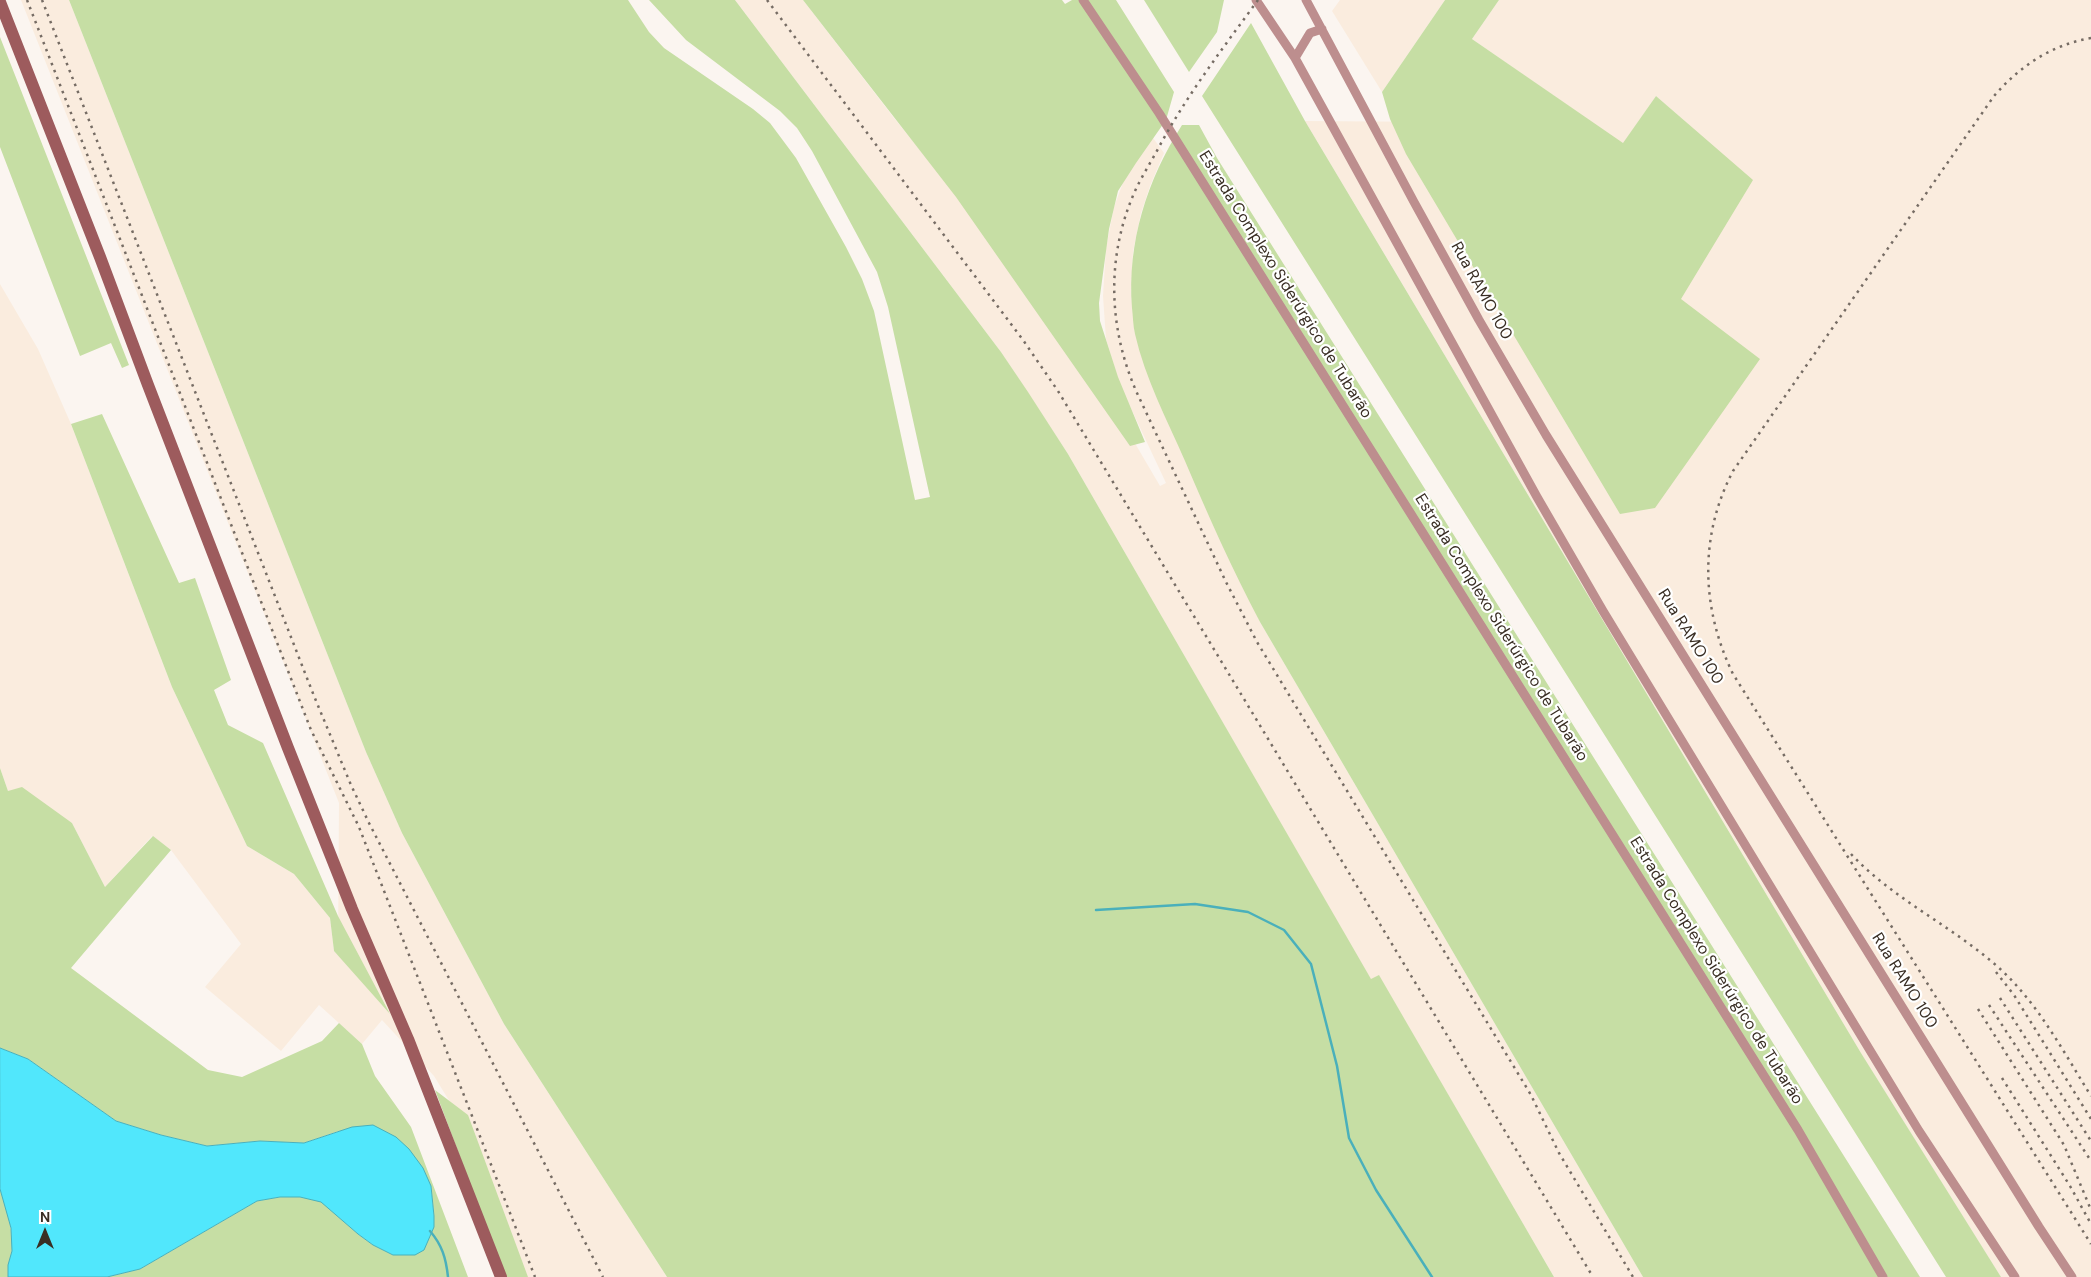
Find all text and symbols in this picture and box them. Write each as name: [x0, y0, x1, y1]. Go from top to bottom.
street label: Estrada Complexo Siderúrgico de Tubarão: [1194, 148, 1376, 422]
street label: Rua RAMO 100: [1446, 239, 1516, 343]
street label: Estrada Complexo Siderúrgico de Tubarão: [1410, 491, 1592, 765]
street label: Rua RAMO 100: [1653, 586, 1727, 688]
street label: Estrada Complexo Siderúrgico de Tubarão: [1625, 834, 1807, 1108]
street label: Rua RAMO 100: [1867, 930, 1941, 1032]
north arrow: [20, 1207, 70, 1257]
text: N: [40, 1208, 50, 1226]

